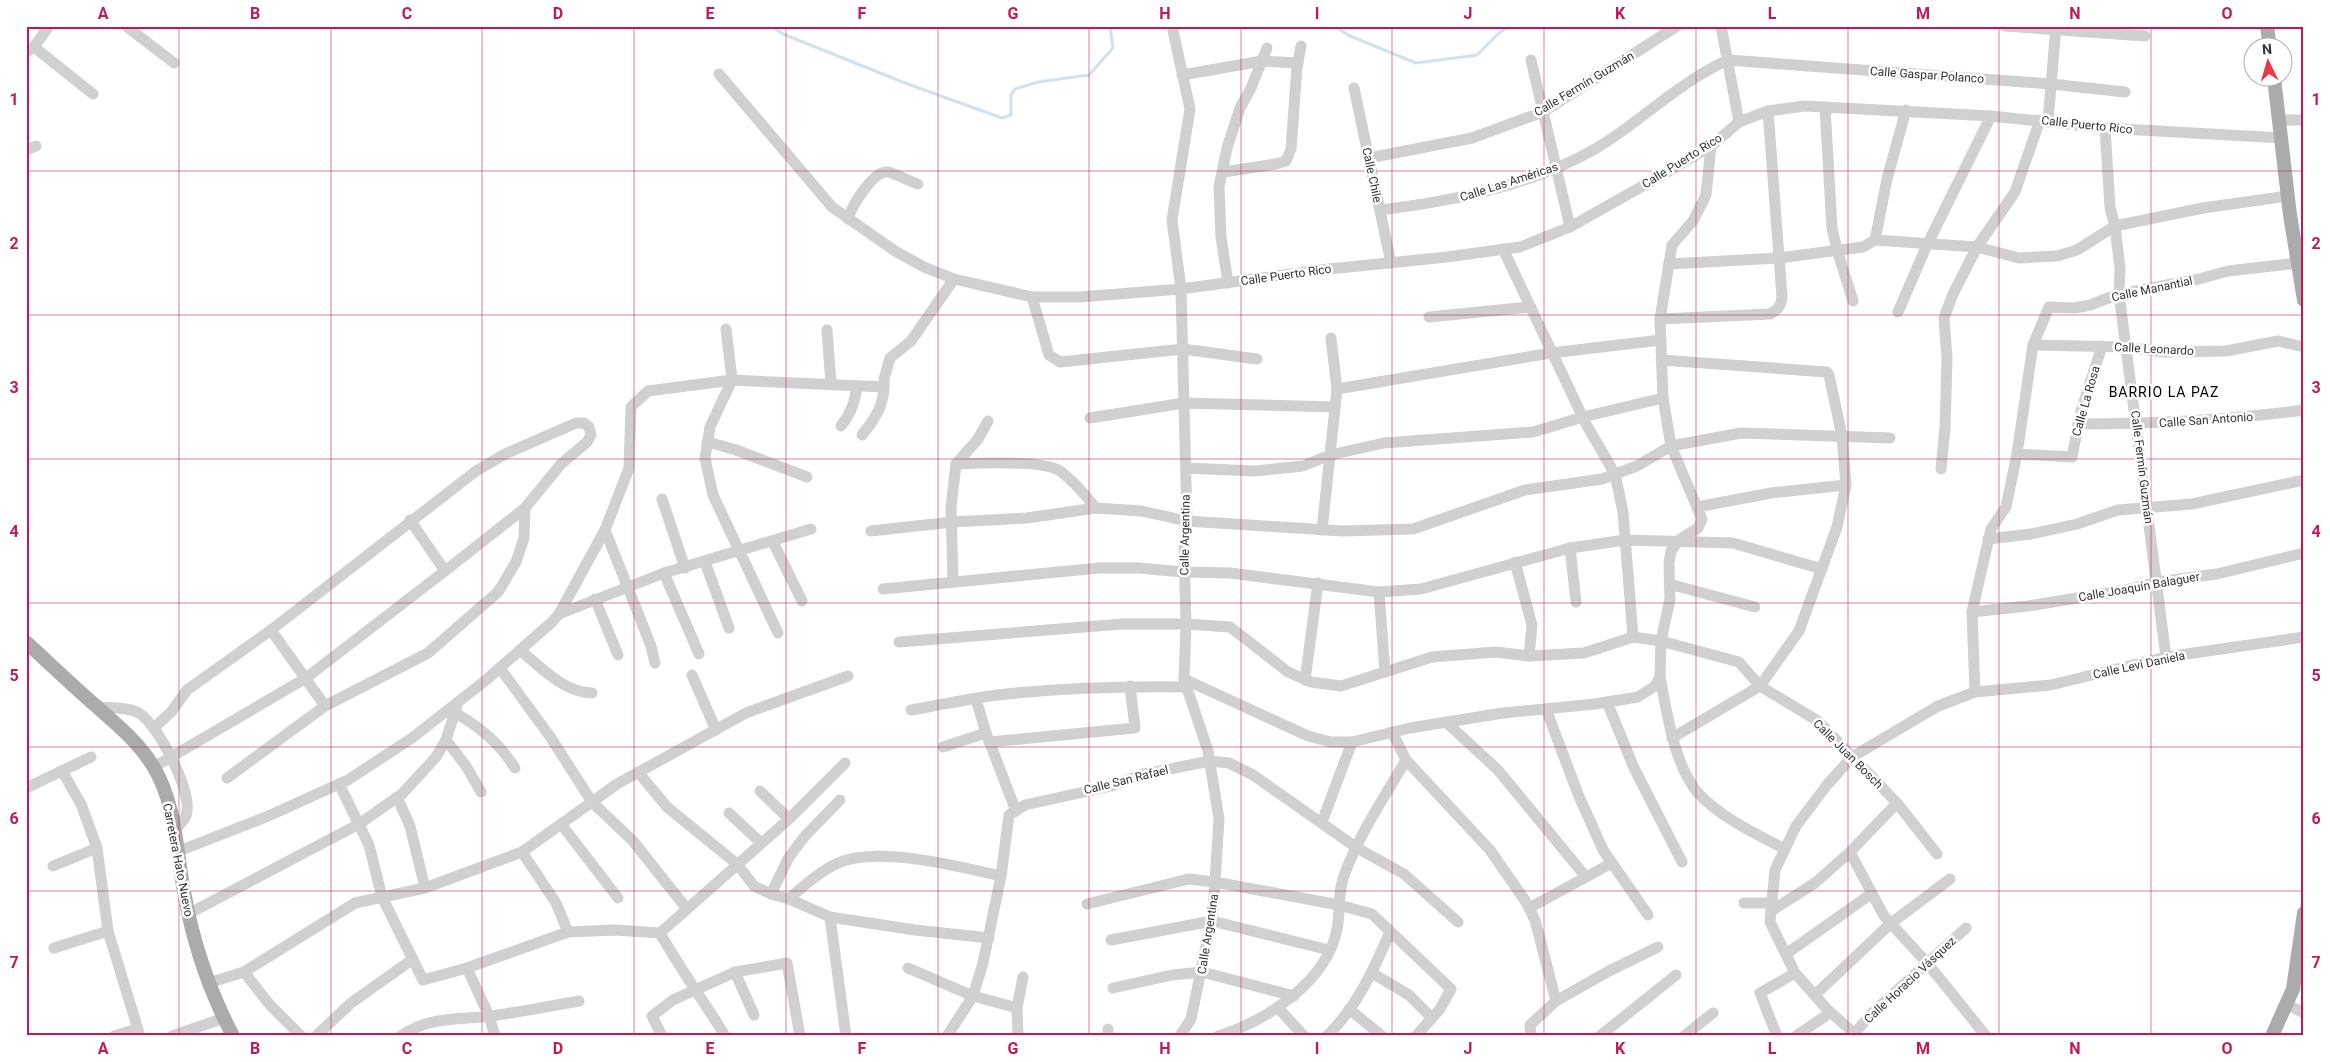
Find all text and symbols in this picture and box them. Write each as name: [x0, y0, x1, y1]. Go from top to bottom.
text: A: [98, 4, 109, 23]
text: B: [250, 4, 260, 23]
text: C: [402, 4, 412, 23]
text: D: [553, 4, 563, 23]
text: E: [706, 4, 715, 23]
text: F: [858, 4, 867, 23]
text: G: [1008, 4, 1019, 23]
text: H: [1159, 4, 1171, 23]
text: I: [1315, 4, 1319, 23]
text: J: [1464, 4, 1472, 23]
text: K: [1615, 4, 1626, 23]
text: L: [1768, 4, 1777, 23]
text: M: [1916, 4, 1930, 23]
text: N: [2069, 4, 2081, 23]
text: O: [2221, 4, 2233, 23]
north arrow: [2242, 38, 2292, 88]
text: N: [2261, 41, 2272, 57]
street label: Calle Fermín Guzmán: [1532, 49, 1636, 119]
street label: Calle Gaspar Polanco: [1870, 64, 1985, 86]
text: 1: [9, 90, 19, 109]
text: 1: [2311, 90, 2321, 109]
street label: Calle Puerto Rico: [2041, 113, 2133, 137]
street label: Calle Puerto Rico: [1639, 131, 1725, 191]
street label: Calle Chile: [1359, 146, 1385, 204]
street label: Calle Las Américas: [1458, 160, 1560, 204]
text: 2: [9, 234, 19, 253]
text: 2: [2311, 234, 2321, 253]
street label: Calle Puerto Rico: [1240, 262, 1332, 288]
street label: Calle Manantial: [2110, 274, 2194, 304]
street label: Calle Leonardo: [2114, 340, 2194, 358]
street label: Calle La Rosa: [2069, 364, 2103, 438]
text: 3: [9, 378, 19, 397]
text: 3: [2311, 378, 2321, 397]
district label: BARRIO LA PAZ: [2109, 384, 2219, 400]
street label: Calle Fermín Guzmán: [2128, 410, 2156, 524]
street label: Calle San Antonio: [2158, 410, 2254, 430]
street label: Calle Argentina: [1177, 494, 1193, 576]
text: 4: [9, 522, 19, 541]
text: 4: [2311, 522, 2321, 541]
street label: Calle Joaquín Balaguer: [2077, 569, 2201, 605]
street label: Calle Levi Daniela: [2092, 648, 2186, 682]
text: 5: [9, 666, 19, 685]
text: 5: [2311, 666, 2321, 685]
street label: Calle Juan Bosch: [1810, 716, 1886, 792]
street label: Calle San Rafael: [1082, 763, 1170, 797]
street label: Carretera Hato Nuevo: [160, 802, 196, 918]
text: 6: [9, 809, 19, 828]
text: 6: [2311, 809, 2321, 828]
street label: Calle Argentina: [1195, 893, 1221, 975]
street label: Calle Horacio Vásquez: [1861, 934, 1959, 1026]
text: 7: [9, 953, 19, 972]
text: 7: [2311, 953, 2321, 972]
text: A: [98, 1039, 109, 1058]
text: B: [250, 1039, 260, 1058]
text: C: [402, 1039, 412, 1058]
text: D: [553, 1039, 563, 1058]
text: E: [706, 1039, 715, 1058]
text: F: [858, 1039, 867, 1058]
text: G: [1008, 1039, 1019, 1058]
text: H: [1159, 1039, 1171, 1058]
text: I: [1315, 1039, 1319, 1058]
text: J: [1464, 1039, 1472, 1058]
text: K: [1615, 1039, 1626, 1058]
text: L: [1768, 1039, 1777, 1058]
text: M: [1916, 1039, 1930, 1058]
text: N: [2069, 1039, 2081, 1058]
text: O: [2221, 1039, 2233, 1058]

